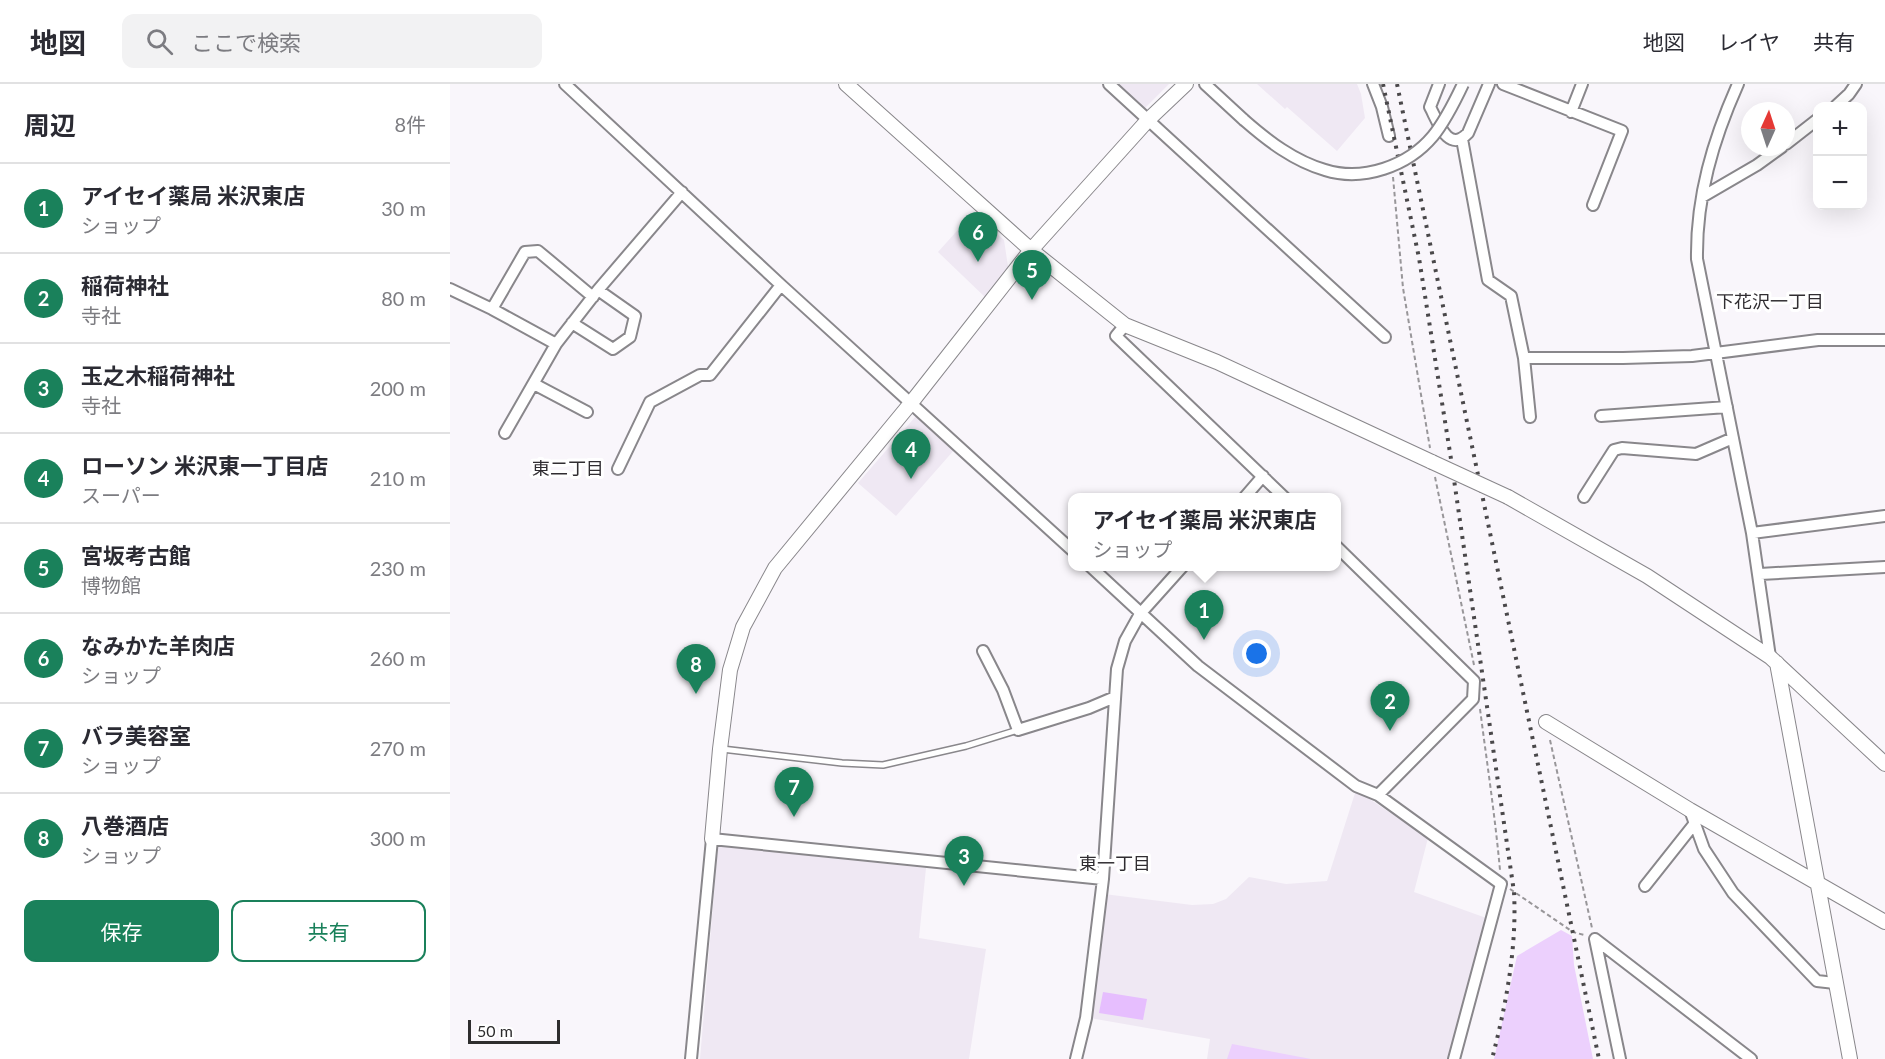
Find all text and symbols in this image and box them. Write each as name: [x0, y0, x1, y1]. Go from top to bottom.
search box: [122, 14, 542, 68]
text: 地図: [30, 25, 86, 59]
icon: search: [143, 25, 176, 58]
text: ここで検索: [191, 29, 301, 56]
text: 地図: [1643, 29, 1685, 54]
text: レイヤ: [1718, 29, 1780, 54]
text: 共有: [1813, 29, 1855, 54]
north arrow: [1741, 102, 1795, 156]
map controls: [1813, 102, 1867, 210]
button: +: [1813, 102, 1867, 156]
text: 周辺: [24, 109, 76, 141]
text: 8件: [394, 112, 426, 136]
button: −: [1813, 156, 1867, 210]
text: アイセイ薬局 米沢東店: [81, 182, 305, 209]
text: 1: [38, 196, 49, 220]
text: 30 m: [381, 196, 426, 220]
pin: 6: [958, 212, 998, 262]
text: ショップ: [81, 213, 161, 237]
pin: 5: [1012, 250, 1052, 300]
text: 稲荷神社: [81, 272, 169, 299]
text: 2: [38, 286, 49, 310]
text: 80 m: [381, 286, 426, 310]
district label: 下花沢一丁目: [1716, 290, 1824, 312]
text: 寺社: [81, 303, 121, 327]
text: 玉之木稲荷神社: [81, 362, 235, 389]
text: 3: [38, 376, 49, 400]
text: 200 m: [370, 376, 426, 400]
text: 寺社: [81, 393, 121, 417]
pin: 4: [892, 430, 930, 479]
text: ローソン 米沢東一丁目店: [81, 452, 328, 479]
district label: 東二丁目: [532, 457, 604, 479]
text: 4: [38, 466, 49, 490]
text: 210 m: [370, 466, 426, 490]
text: スーパー: [81, 483, 161, 507]
popup: [1068, 493, 1341, 571]
text: アイセイ薬局 米沢東店: [1092, 506, 1317, 533]
text: ショップ: [1092, 537, 1172, 561]
text: 宮坂考古館: [81, 542, 191, 569]
text: 5: [38, 556, 49, 580]
text: 230 m: [370, 556, 426, 580]
text: 博物館: [81, 573, 141, 597]
pin: 1: [1184, 590, 1224, 640]
text: なみかた羊肉店: [81, 632, 235, 659]
your location: [1242, 639, 1271, 668]
pin: 8: [676, 644, 716, 694]
text: 6: [38, 646, 49, 670]
text: 260 m: [370, 646, 426, 670]
text: ショップ: [81, 663, 161, 687]
pin: 2: [1370, 682, 1410, 731]
text: バラ美容室: [81, 722, 191, 749]
text: 7: [38, 736, 49, 760]
text: 270 m: [370, 736, 426, 760]
text: ショップ: [81, 753, 161, 777]
pin: 7: [774, 768, 814, 817]
text: 八巻酒店: [81, 812, 169, 839]
text: 8: [38, 826, 49, 850]
text: 300 m: [370, 826, 426, 850]
pin: 3: [944, 836, 984, 886]
text: ショップ: [81, 843, 161, 867]
district label: 東一丁目: [1079, 852, 1151, 874]
button: 保存: [24, 900, 219, 962]
button: 共有: [231, 900, 426, 962]
scale bar: [468, 1017, 560, 1044]
text: 50 m: [477, 1021, 513, 1040]

